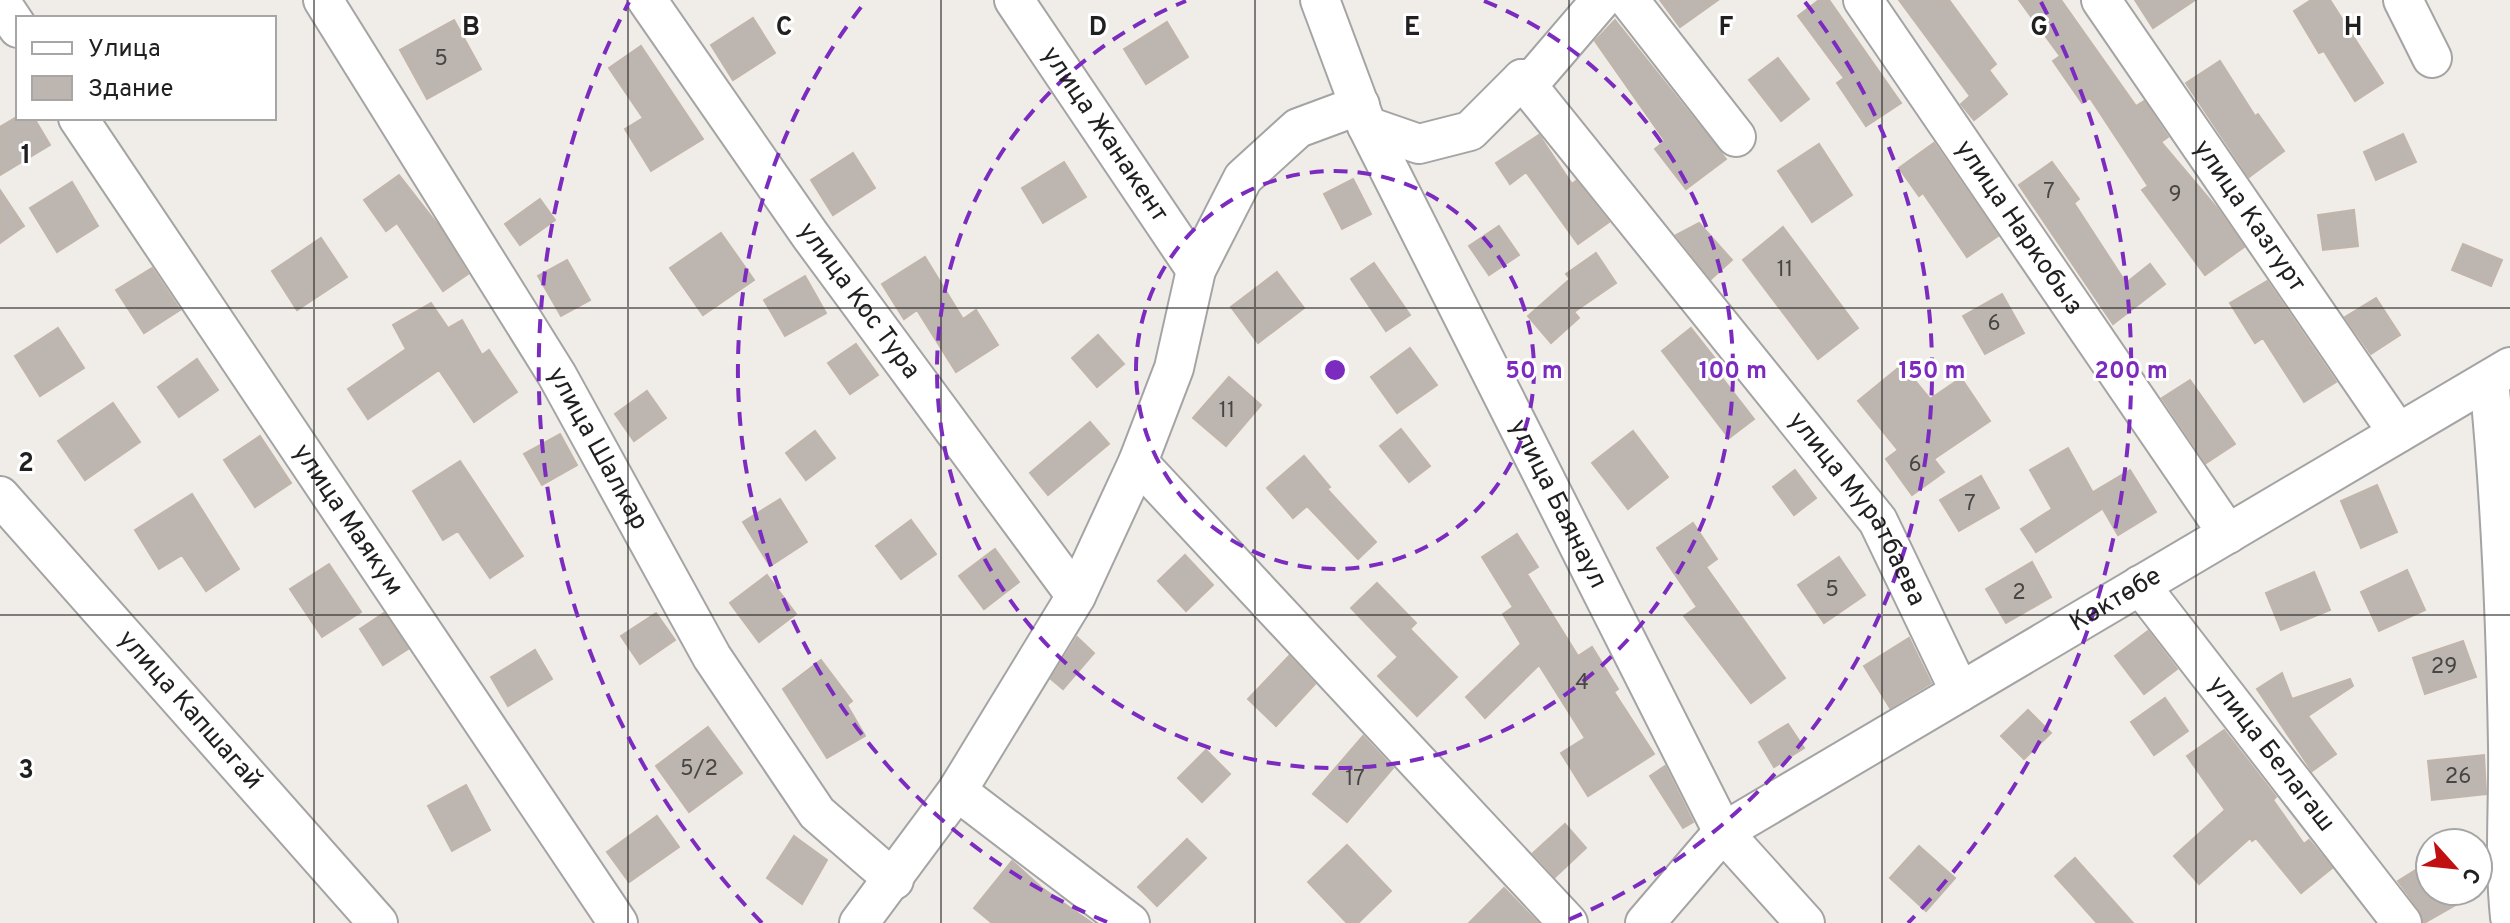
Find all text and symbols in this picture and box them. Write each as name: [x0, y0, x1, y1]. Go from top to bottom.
text: B: [462, 12, 480, 45]
text: C: [776, 12, 792, 45]
text: D: [1089, 12, 1107, 45]
text: E: [1404, 12, 1420, 45]
text: F: [1719, 12, 1734, 45]
text: G: [2030, 12, 2048, 45]
text: H: [2344, 12, 2362, 45]
legend: [16, 16, 276, 120]
text: Улица: [88, 35, 161, 65]
street label: улица Жанакент: [1034, 40, 1175, 229]
house number: 5: [434, 46, 448, 73]
text: Здание: [88, 75, 174, 105]
street label: улица Казгурт: [2185, 133, 2313, 299]
street label: улица Наркобыз: [1947, 134, 2090, 322]
text: 1: [21, 140, 31, 173]
house number: 7: [2043, 179, 2055, 206]
house number: 9: [2168, 182, 2182, 209]
street label: улица Кос Тура: [790, 216, 927, 386]
house number: 11: [1777, 257, 1793, 284]
house number: 6: [1987, 311, 2001, 338]
centre of rings: [1321, 356, 1349, 384]
text: 50 m: [1505, 357, 1563, 387]
text: 100 m: [1699, 357, 1767, 387]
text: 150 m: [1898, 357, 1966, 387]
text: 200 m: [2094, 357, 2168, 387]
street label: улица Шалкар: [539, 361, 656, 536]
house number: 11: [1219, 398, 1235, 425]
street label: улица Муратбаева: [1780, 405, 1933, 611]
street label: улица Баянаул: [1501, 414, 1614, 594]
street label: улица Маякум: [285, 438, 410, 602]
text: 2: [18, 448, 34, 481]
house number: 6: [1908, 452, 1922, 479]
house number: 7: [1964, 491, 1976, 518]
street label: Көктөбе: [2064, 560, 2168, 640]
house number: 5: [1825, 577, 1839, 604]
house number: 2: [2012, 580, 2026, 607]
street label: улица Капшагай: [110, 623, 269, 797]
house number: 29: [2431, 654, 2457, 681]
street label: улица Белагаш: [2200, 669, 2342, 839]
house number: 4: [1575, 670, 1589, 697]
text: 3: [18, 755, 34, 788]
house number: 5/2: [680, 756, 718, 783]
house number: 26: [2445, 764, 2471, 791]
house number: 17: [1345, 766, 1365, 793]
north arrow: [2414, 827, 2494, 907]
text: С: [2454, 863, 2485, 887]

